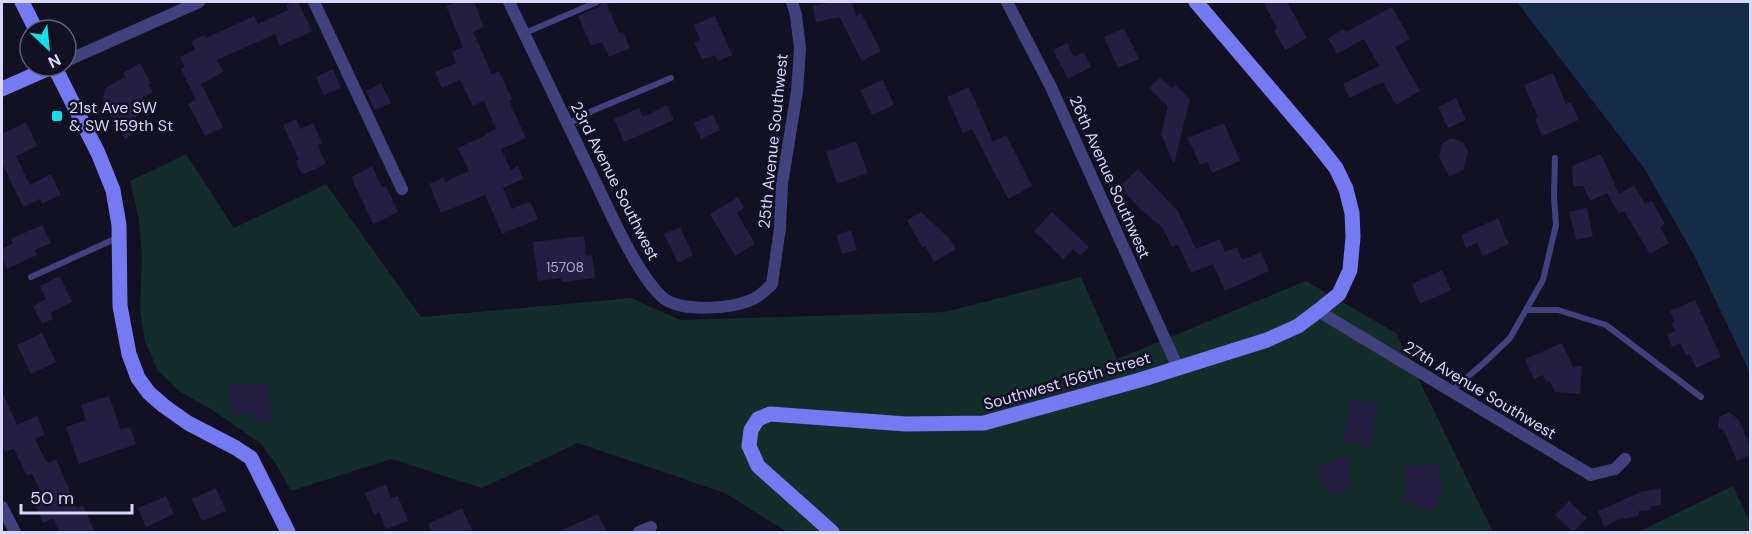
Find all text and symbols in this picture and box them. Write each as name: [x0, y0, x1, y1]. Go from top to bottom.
north arrow: [18, 18, 78, 78]
text: N: [45, 49, 64, 73]
street label: 25th Avenue Southwest: [753, 53, 793, 229]
street label: 26th Avenue Southwest: [1065, 92, 1155, 262]
place label: 21st Ave SW & SW 159th St: [69, 97, 173, 136]
street label: 23rd Avenue Southwest: [566, 98, 664, 264]
marker: 21st Ave SW & SW 159th St: [50, 109, 64, 123]
house number: 15708: [546, 258, 584, 276]
street label: 27th Avenue Southwest: [1400, 336, 1560, 444]
street label: Southwest 156th Street: [981, 347, 1153, 415]
scale bar: [21, 477, 132, 515]
text: 50 m: [30, 486, 74, 510]

